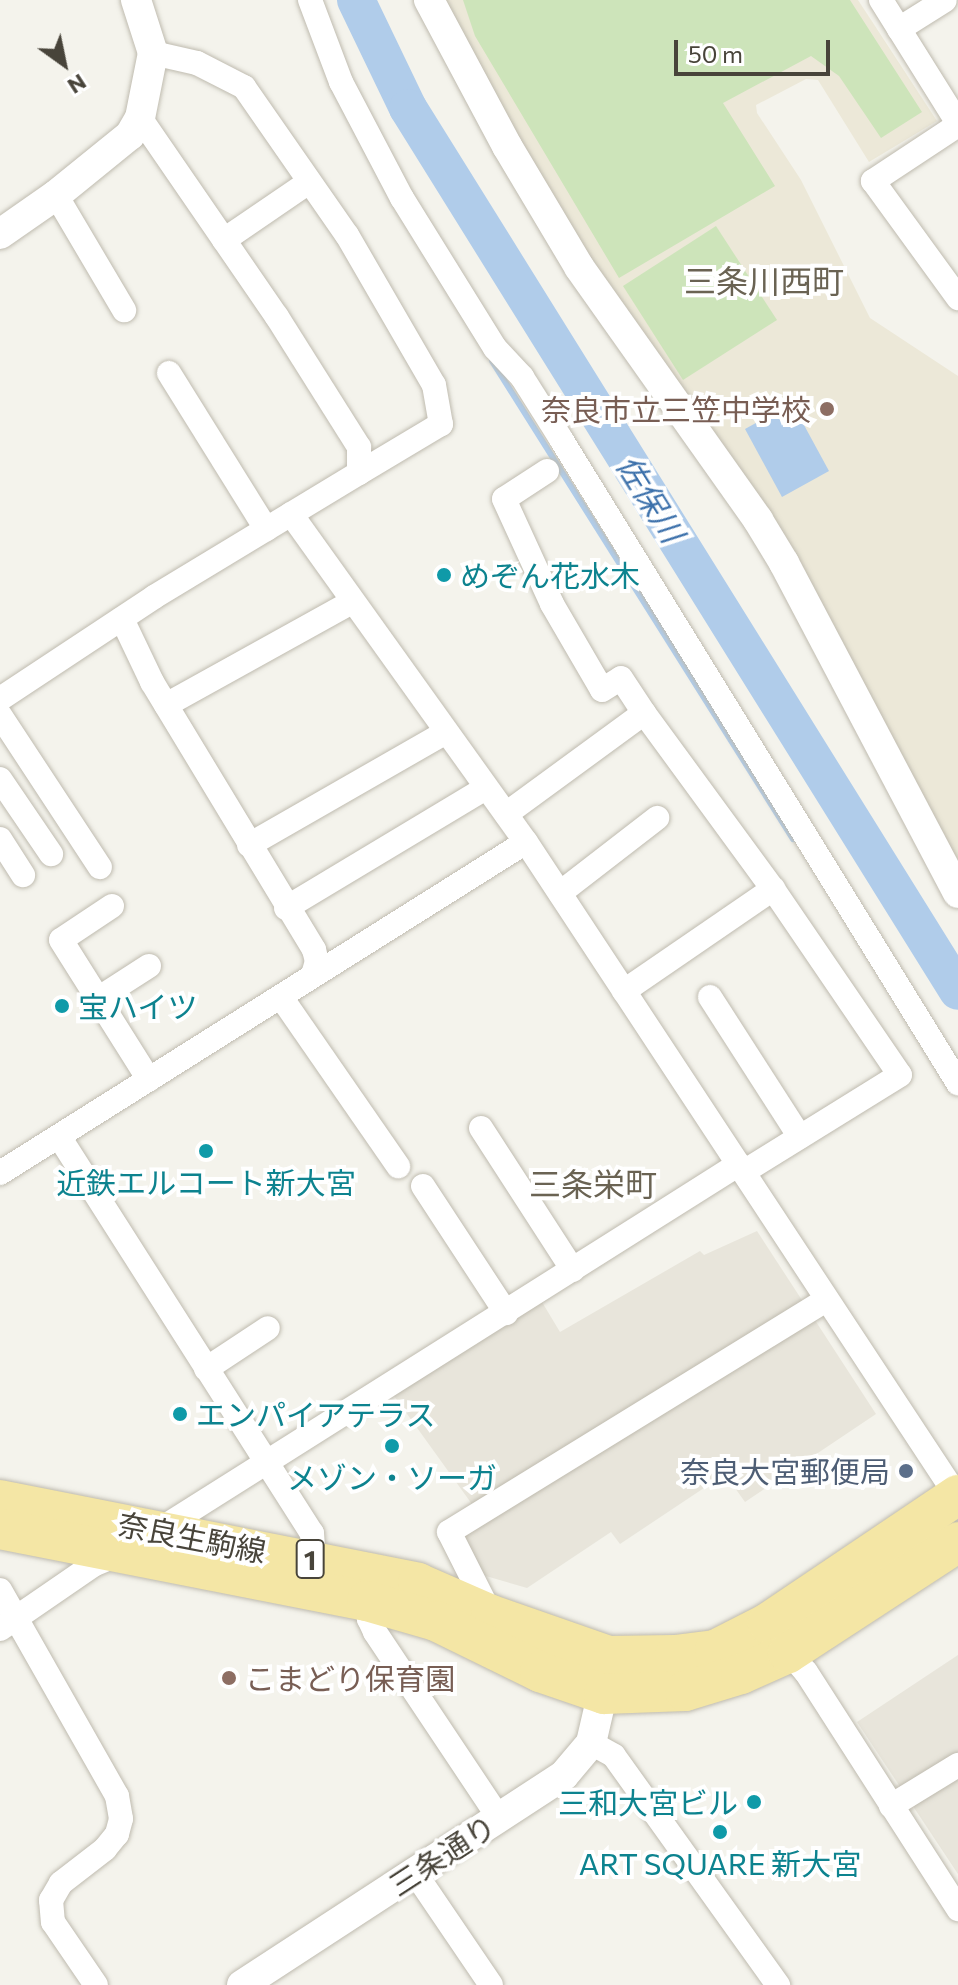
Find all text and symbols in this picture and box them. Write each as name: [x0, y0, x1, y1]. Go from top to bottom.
north arrow: [24, 24, 104, 104]
scale bar: [678, 24, 834, 74]
text: 50 m: [688, 39, 743, 68]
text: N: [63, 69, 92, 100]
district label: 三条川西町: [684, 261, 844, 299]
place label: 奈良市立三笠中学校: [541, 391, 811, 427]
marker: 奈良市立三笠中学校: [818, 400, 836, 418]
water label: 佐保川: [609, 447, 693, 549]
place label: めぞん花水木: [460, 557, 640, 593]
marker: めぞん花水木: [435, 566, 453, 584]
place label: 宝ハイツ: [78, 988, 198, 1024]
marker: 宝ハイツ: [53, 997, 71, 1015]
marker: 近鉄エルコート新大宮: [197, 1142, 215, 1160]
place label: 近鉄エルコート新大宮: [56, 1164, 356, 1200]
district label: 三条栄町: [529, 1164, 657, 1202]
place label: エンパイアテラス: [196, 1396, 436, 1432]
marker: エンパイアテラス: [171, 1405, 189, 1423]
marker: メゾン・ソーガ: [383, 1437, 401, 1455]
place label: 奈良大宮郵便局: [680, 1453, 890, 1489]
place label: メゾン・ソーガ: [287, 1459, 497, 1495]
marker: 奈良大宮郵便局: [897, 1462, 915, 1480]
street label: 奈良生駒線: [115, 1505, 269, 1569]
road number: 1: [294, 1535, 326, 1583]
place label: こまどり保育園: [245, 1660, 455, 1696]
marker: こまどり保育園: [220, 1669, 238, 1687]
place label: 三和大宮ビル: [558, 1784, 738, 1820]
marker: 三和大宮ビル: [745, 1793, 763, 1811]
street label: 三条通り: [382, 1807, 502, 1903]
marker: ART SQUARE 新大宮: [711, 1823, 729, 1841]
place label: ART SQUARE 新大宮: [579, 1845, 861, 1881]

